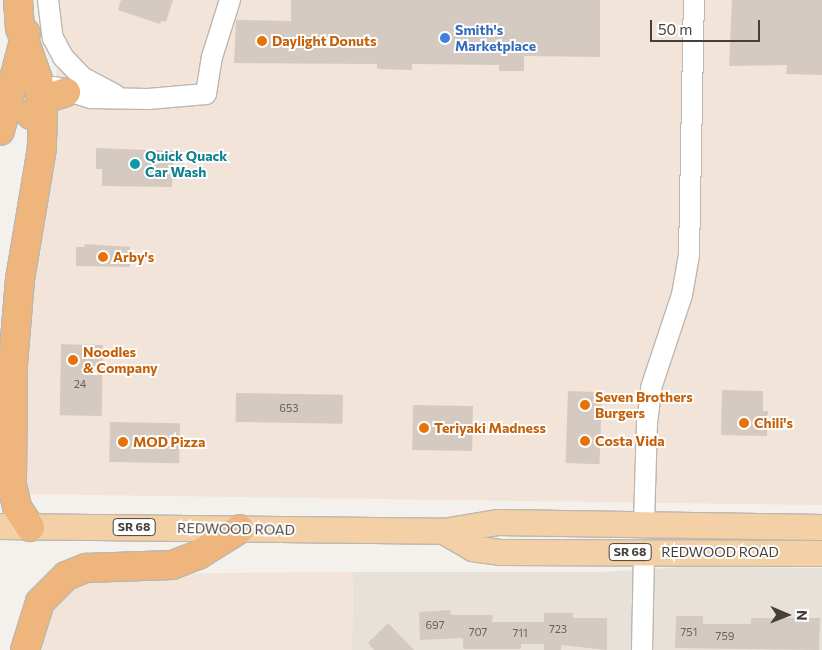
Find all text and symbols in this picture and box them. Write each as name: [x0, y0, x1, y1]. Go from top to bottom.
scale bar: [652, 10, 762, 42]
text: 50 m: [658, 20, 692, 38]
place label: Smith's Marketplace: [455, 22, 536, 54]
marker: Smith's Marketplace: [439, 32, 451, 44]
place label: Daylight Donuts: [272, 33, 376, 49]
marker: Daylight Donuts: [256, 35, 268, 47]
place label: Quick Quack Car Wash: [145, 148, 227, 180]
marker: Quick Quack Car Wash: [129, 158, 141, 170]
place label: Arby's: [113, 249, 154, 265]
marker: Arby's: [97, 251, 109, 263]
place label: Noodles & Company: [83, 344, 158, 377]
marker: Noodles & Company: [67, 354, 79, 366]
house number: 24: [74, 377, 86, 391]
place label: Seven Brothers Burgers: [595, 389, 693, 422]
marker: Seven Brothers Burgers: [579, 399, 591, 411]
house number: 653: [279, 401, 299, 415]
place label: Chili's: [754, 415, 793, 431]
marker: Chili's: [738, 417, 750, 429]
place label: Teriyaki Madness: [434, 420, 546, 436]
marker: Teriyaki Madness: [418, 422, 430, 434]
place label: Costa Vida: [595, 433, 665, 449]
place label: MOD Pizza: [133, 434, 205, 450]
marker: Costa Vida: [579, 435, 591, 447]
marker: MOD Pizza: [117, 436, 129, 448]
road number: SR 68: [112, 518, 156, 536]
street label: REDWOOD ROAD: [177, 520, 295, 538]
road number: SR 68: [608, 542, 652, 562]
street label: REDWOOD ROAD: [661, 544, 779, 560]
north arrow: [762, 590, 812, 640]
text: N: [794, 610, 811, 621]
house number: 697: [426, 618, 444, 632]
house number: 723: [549, 622, 567, 636]
house number: 707: [469, 625, 487, 639]
house number: 751: [681, 625, 697, 639]
house number: 711: [512, 626, 528, 640]
house number: 759: [716, 629, 734, 643]

